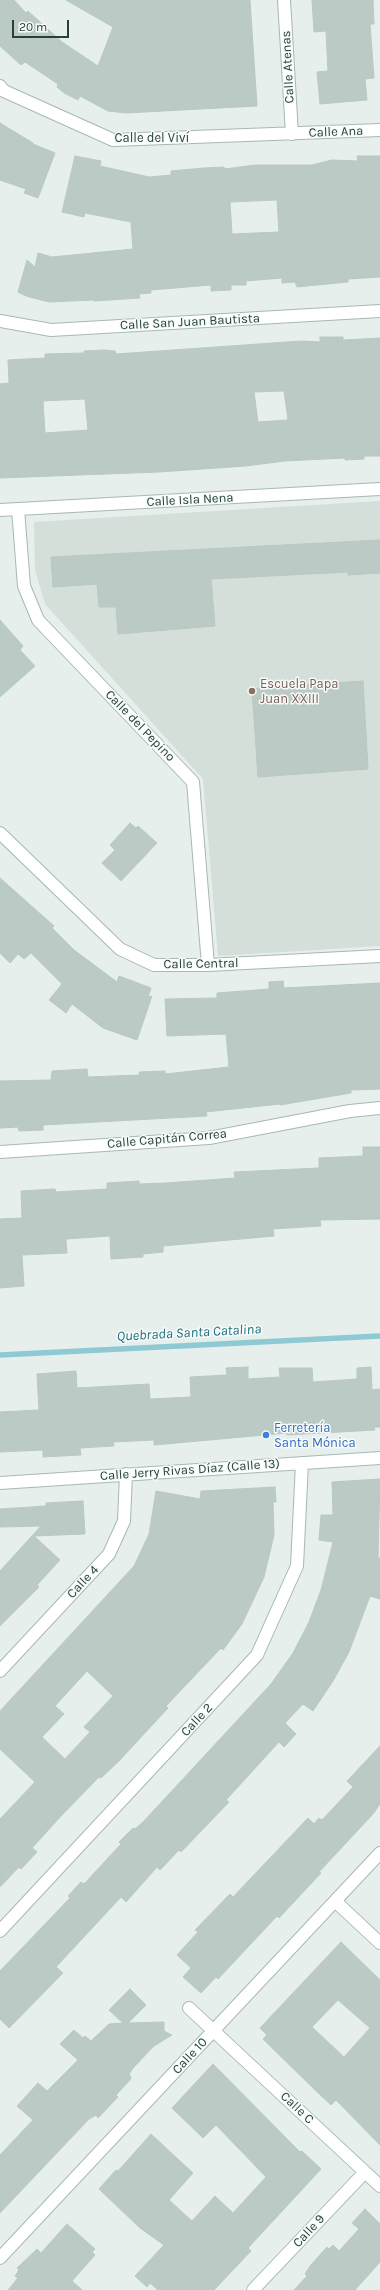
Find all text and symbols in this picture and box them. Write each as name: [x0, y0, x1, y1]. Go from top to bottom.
scale bar: [14, 12, 71, 38]
text: 20 m: [19, 20, 47, 34]
street label: Calle Atenas: [278, 30, 298, 104]
street label: Calle Ana: [308, 123, 364, 141]
street label: Calle del Viví: [115, 130, 189, 146]
street label: Calle San Juan Bautista: [120, 311, 260, 333]
street label: Calle Isla Nena: [146, 490, 234, 510]
place label: Escuela Papa Juan XXIII: [260, 676, 338, 707]
marker: Escuela Papa Juan XXIII: [247, 686, 257, 696]
street label: Calle del Pepino: [102, 687, 178, 765]
street label: Calle Central: [163, 956, 239, 972]
street label: Calle Capitán Correa: [107, 1126, 227, 1152]
water label: Quebrada Santa Catalina: [116, 1321, 262, 1345]
place label: Ferretería Santa Mónica: [274, 1420, 356, 1451]
marker: Ferretería Santa Mónica: [261, 1430, 271, 1440]
street label: Calle Jerry Rivas Díaz (Calle 13): [100, 1456, 280, 1484]
street label: Calle 4: [64, 1562, 102, 1602]
street label: Calle 2: [178, 1700, 216, 1740]
street label: Calle 10: [169, 2035, 211, 2077]
street label: Calle C: [277, 2089, 317, 2127]
street label: Calle 9: [290, 2211, 328, 2251]

